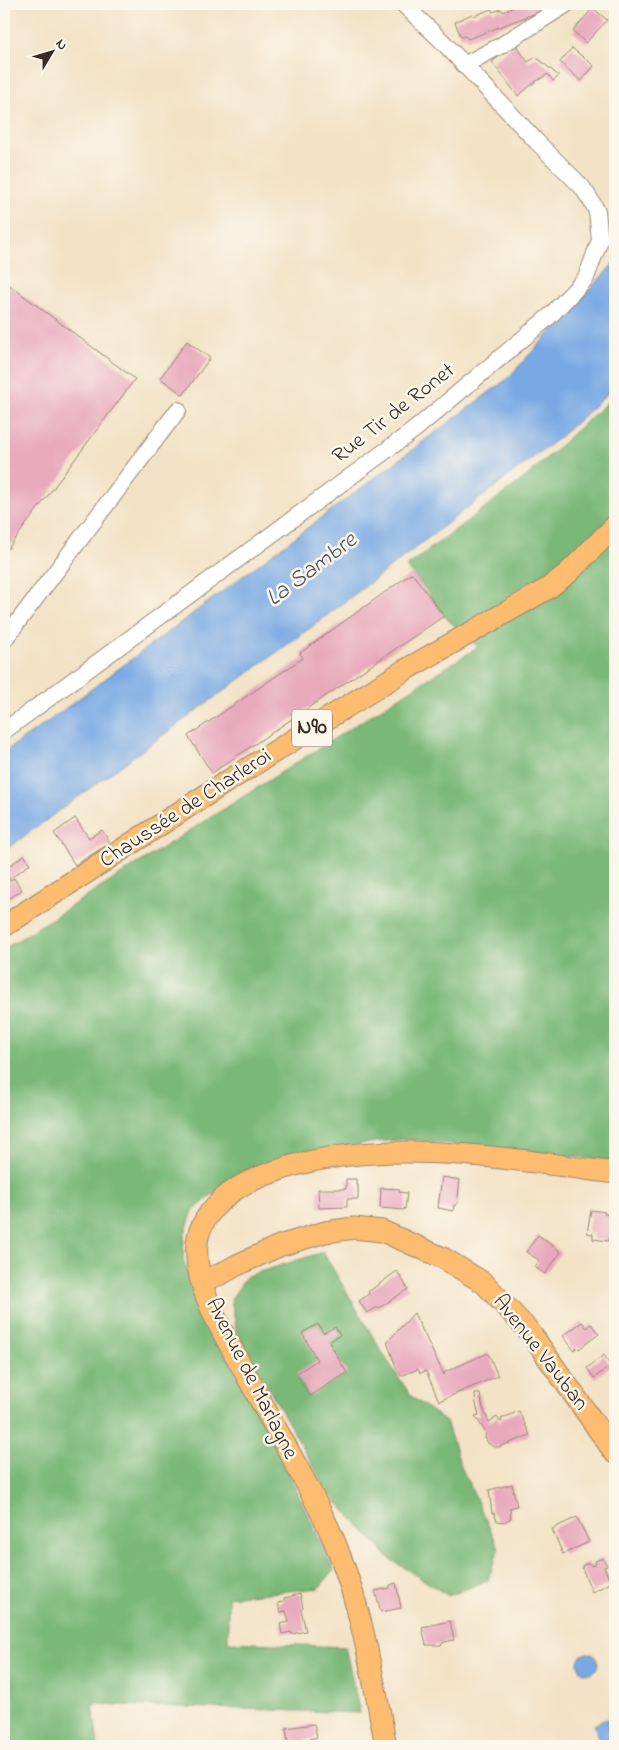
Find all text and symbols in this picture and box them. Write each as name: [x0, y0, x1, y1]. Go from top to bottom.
north arrow: [28, 28, 78, 78]
text: N: [50, 35, 72, 55]
street label: Rue Tir de Ronet: [326, 355, 463, 472]
water label: La Sambre: [259, 523, 366, 616]
road number: N90: [292, 710, 332, 746]
street label: Chaussée de Charleroi: [94, 741, 278, 877]
street label: Avenue Vauban: [484, 1288, 596, 1418]
street label: Avenue de Marlagne: [196, 1293, 306, 1466]

